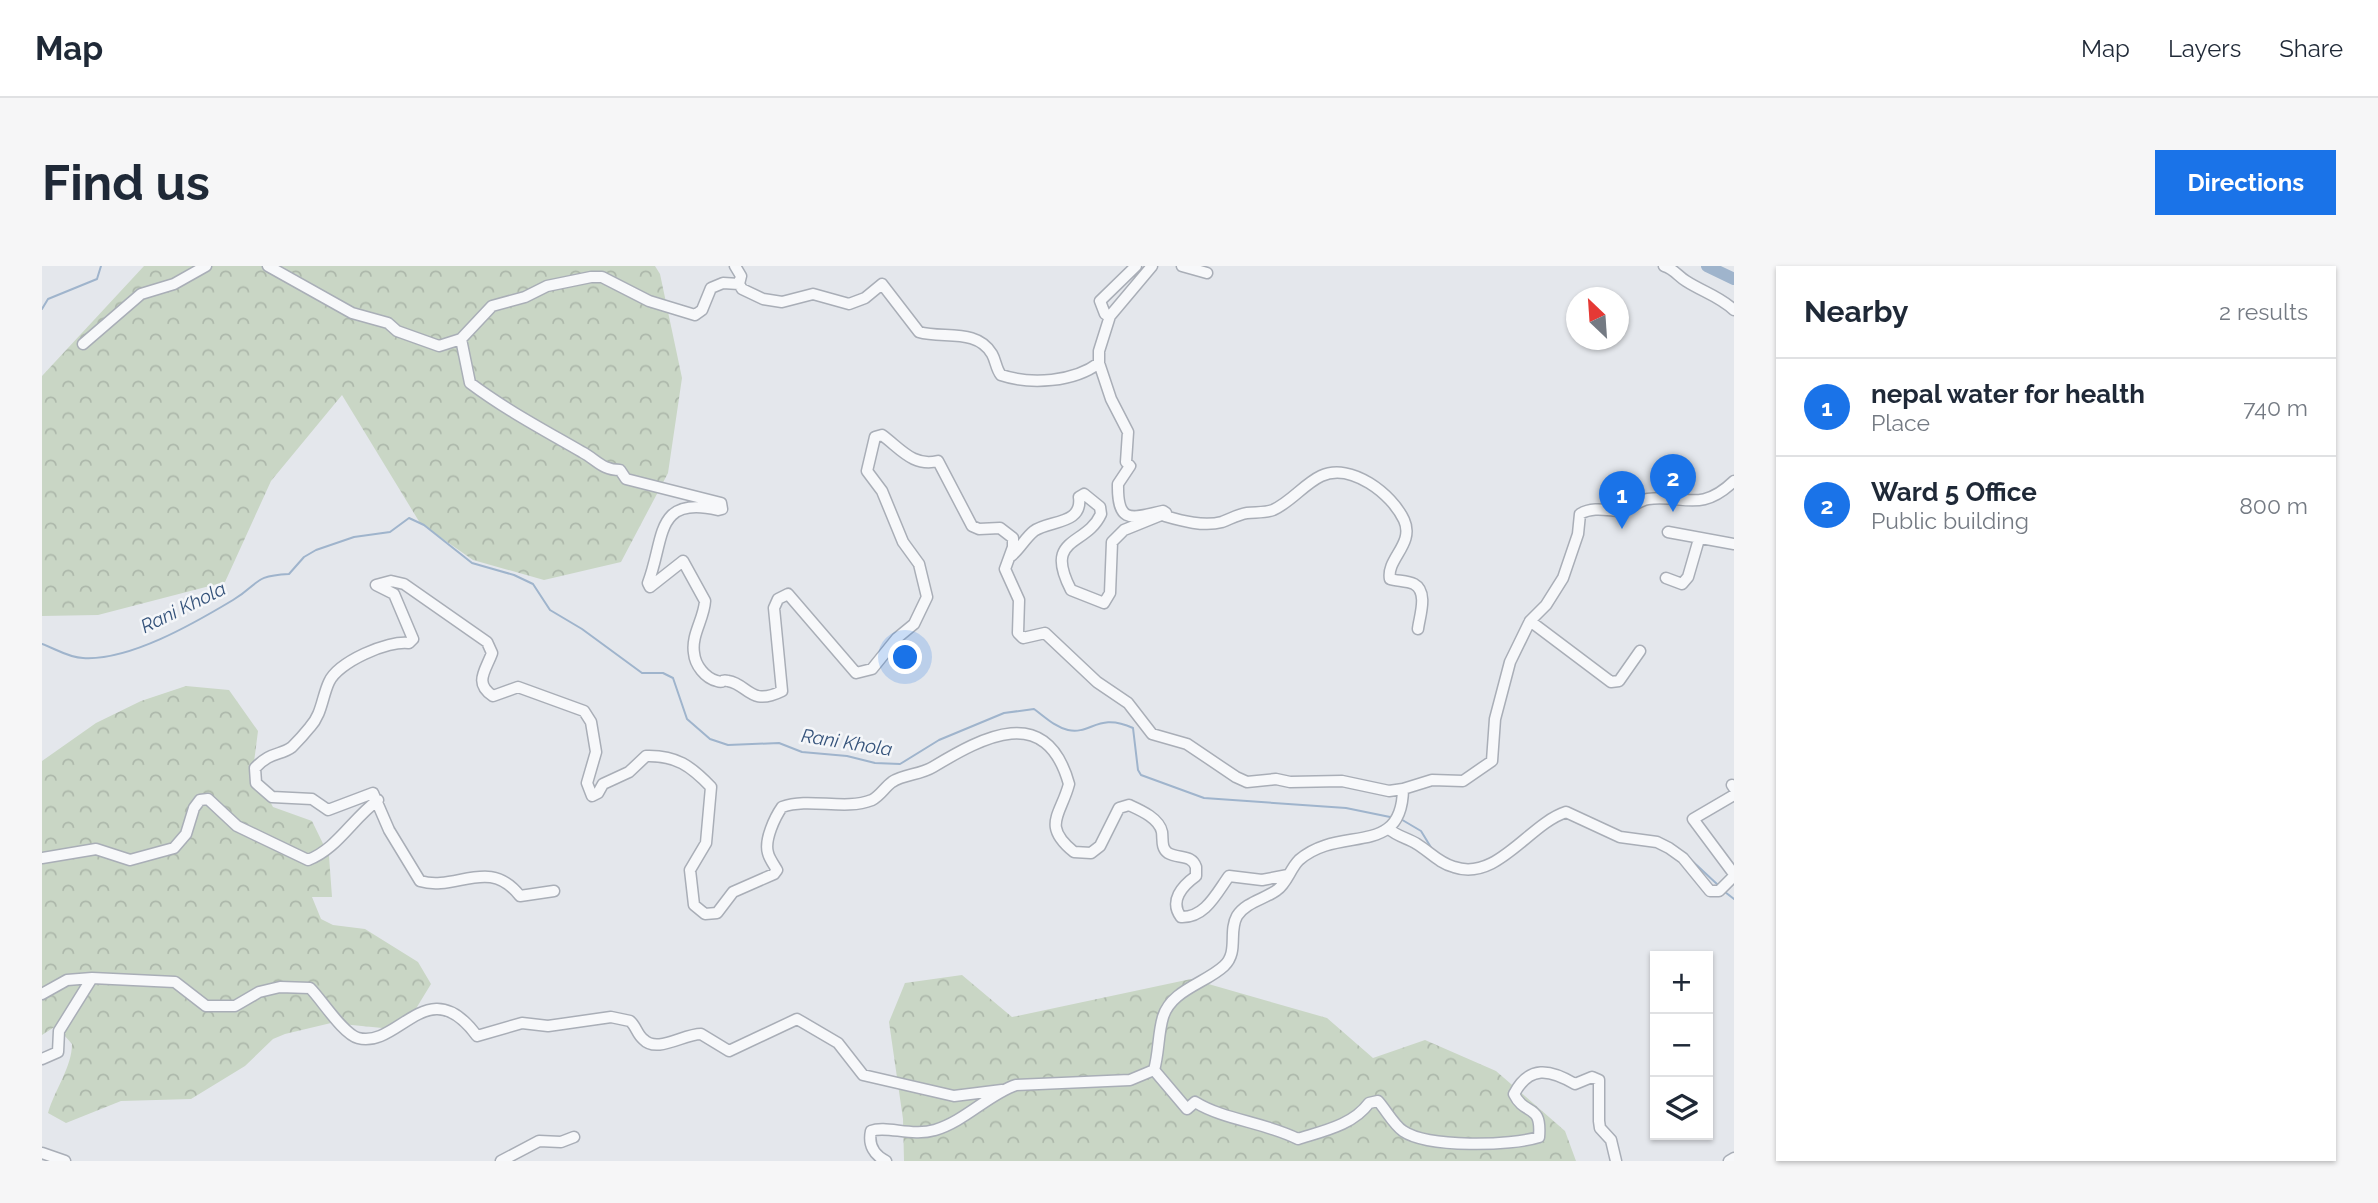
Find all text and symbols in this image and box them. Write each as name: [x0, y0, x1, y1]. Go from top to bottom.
text: Map: [35, 29, 103, 68]
text: Map: [2081, 34, 2130, 63]
text: Layers: [2168, 34, 2241, 63]
text: Share: [2279, 34, 2343, 63]
button: Directions: [2155, 150, 2336, 215]
text: Find us: [42, 154, 210, 211]
north arrow: [1566, 287, 1629, 350]
text: Nearby: [1804, 294, 1908, 329]
text: 2 results: [2219, 298, 2308, 325]
text: nepal water for health: [1871, 379, 2145, 409]
text: 1: [1821, 394, 1833, 421]
text: 740 m: [2243, 394, 2308, 421]
text: Place: [1871, 409, 1930, 436]
pin: 2: [1650, 454, 1696, 512]
pin: 1: [1599, 471, 1645, 529]
text: Ward 5 Office: [1871, 477, 2037, 507]
text: 2: [1821, 492, 1833, 519]
text: 800 m: [2239, 492, 2308, 519]
text: Public building: [1871, 507, 2029, 534]
water label: Rani Khola: [137, 577, 229, 637]
your location: [888, 640, 922, 674]
water label: Rani Khola: [800, 724, 894, 760]
map controls: [1650, 951, 1713, 1140]
button: +: [1650, 951, 1713, 1014]
button: −: [1650, 1014, 1713, 1077]
button: layers: [1650, 1077, 1713, 1140]

